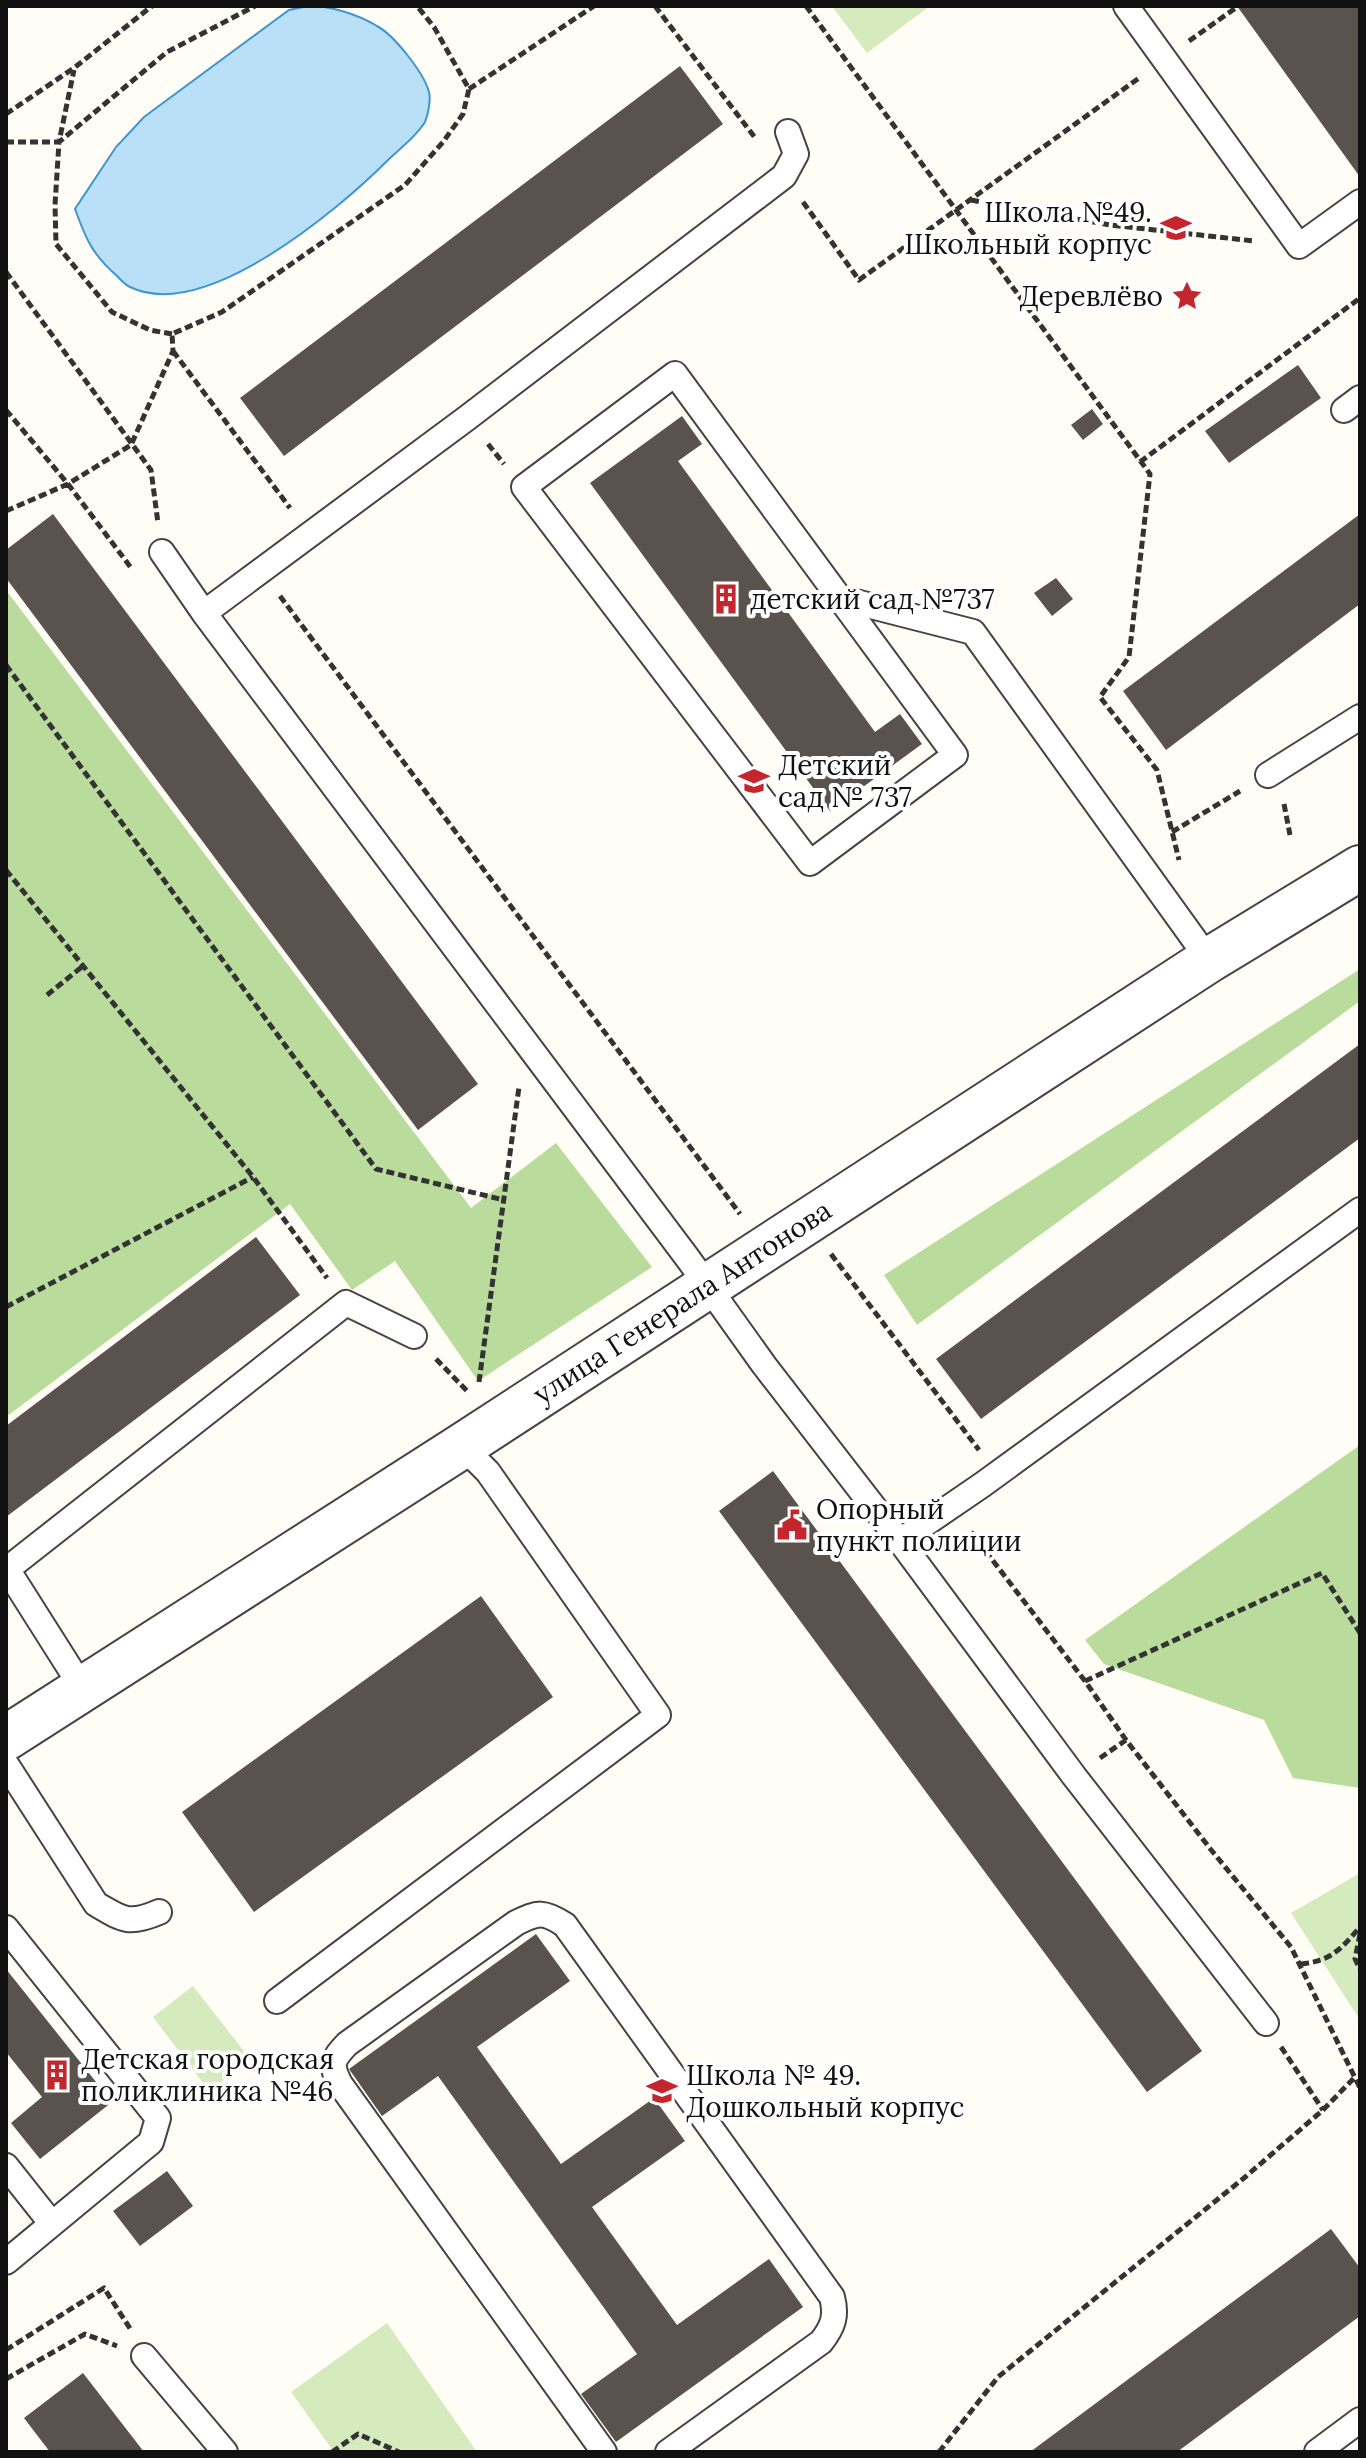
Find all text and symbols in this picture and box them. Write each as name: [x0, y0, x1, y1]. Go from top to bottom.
place label: Школа №49. Школьный корпус: [905, 194, 1152, 262]
school or university icon: Школа №49. Школьный корпус: [1159, 211, 1193, 245]
place label: Деревлёво: [1019, 278, 1163, 314]
place icon: Деревлёво: [1170, 279, 1204, 313]
place label: детский сад №737: [750, 581, 994, 617]
building icon: детский сад №737: [709, 582, 743, 616]
place label: Детский сад № 737: [778, 747, 912, 815]
school or university icon: Детский сад № 737: [737, 764, 771, 798]
street label: улица Генерала Антонова: [526, 1192, 838, 1412]
place label: Опорный пункт полиции: [816, 1491, 1022, 1559]
public building icon: Опорный пункт полиции: [775, 1508, 809, 1542]
place label: Детская городская поликлиника №46: [81, 2041, 334, 2109]
place label: Школа № 49. Дошкольный корпус: [686, 2057, 964, 2125]
building icon: Детская городская поликлиника №46: [40, 2058, 74, 2092]
school or university icon: Школа № 49. Дошкольный корпус: [645, 2074, 679, 2108]

